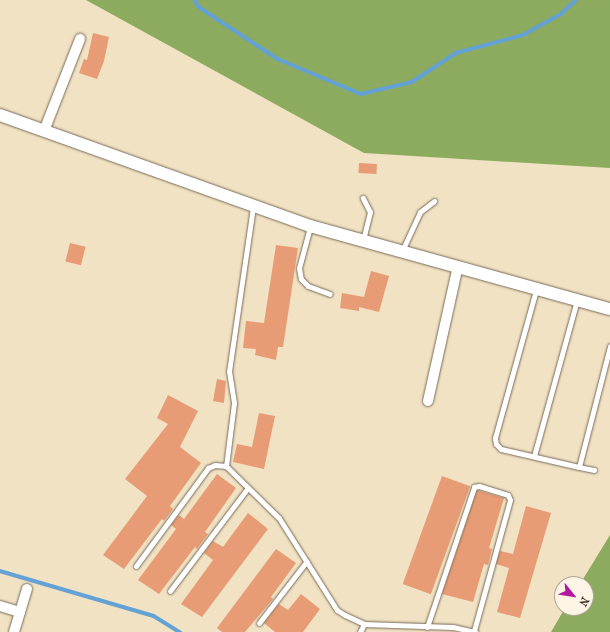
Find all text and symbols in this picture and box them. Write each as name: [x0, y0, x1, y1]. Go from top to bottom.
north arrow: [554, 576, 594, 616]
text: N: [576, 595, 592, 609]

